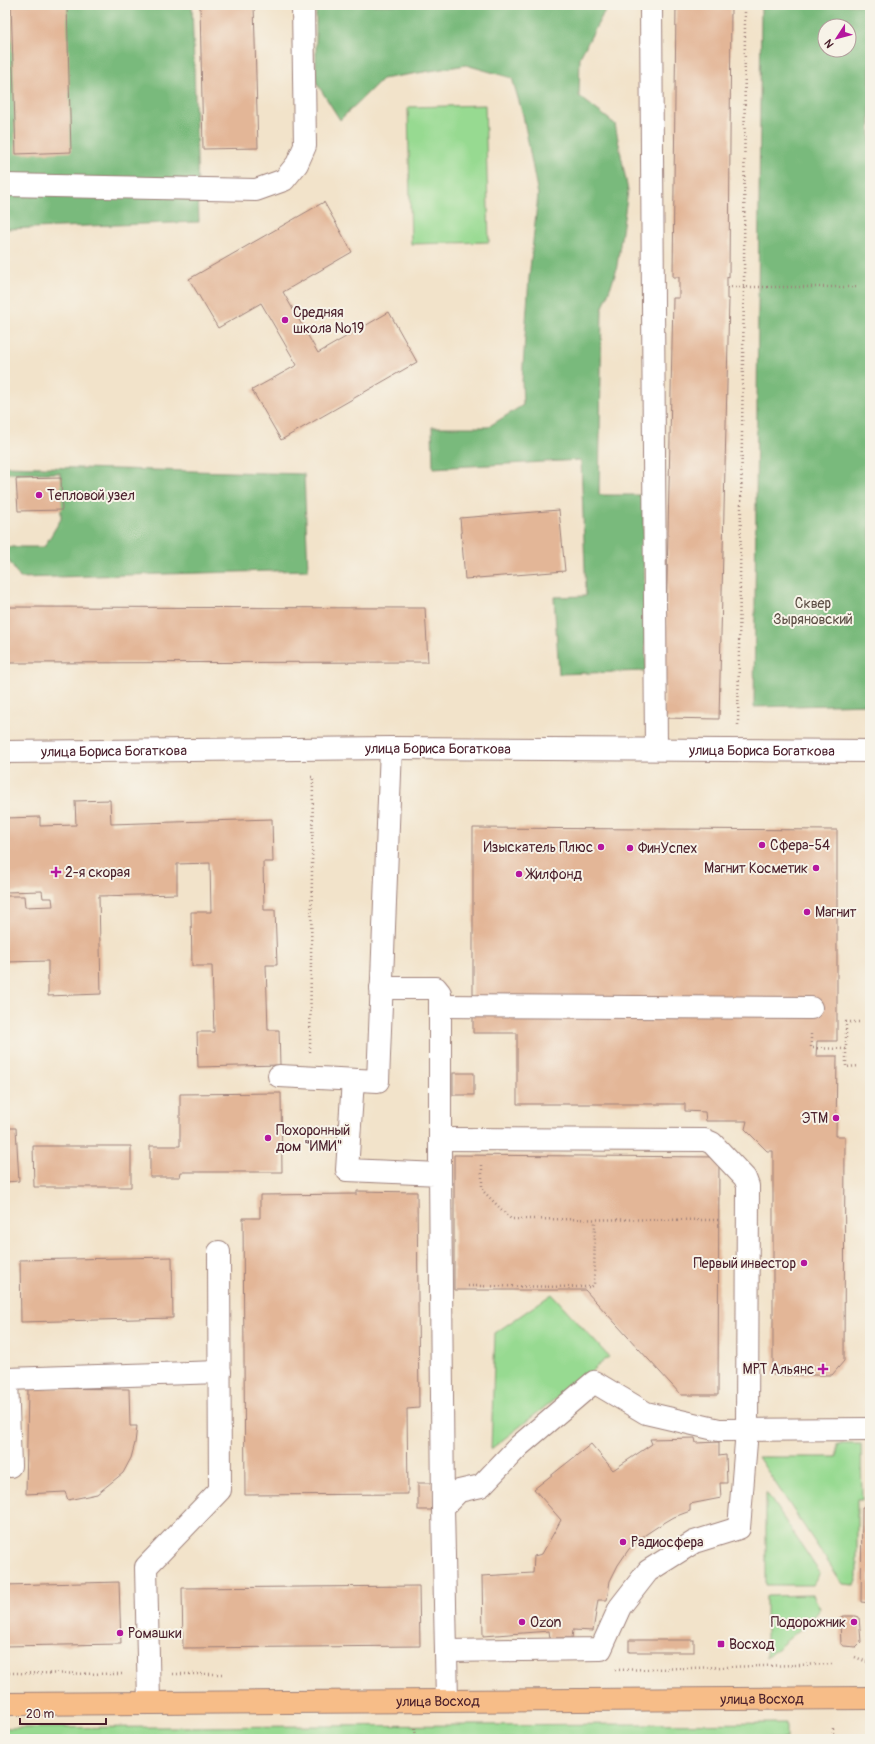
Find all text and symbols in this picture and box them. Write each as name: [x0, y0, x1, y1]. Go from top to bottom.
north arrow: [817, 18, 857, 58]
text: N: [822, 36, 837, 50]
place label: Средняя школа №19: [293, 304, 364, 337]
marker: Средняя школа №19: [280, 315, 290, 325]
place label: Тепловой узел: [47, 487, 135, 504]
marker: Тепловой узел: [34, 490, 44, 500]
park label: Cквер Зыряновский: [773, 595, 853, 628]
street label: улица Бориса Богаткова: [364, 740, 511, 758]
street label: улица Бориса Богаткова: [40, 742, 187, 761]
street label: улица Бориса Богаткова: [688, 742, 835, 760]
place label: Сфера-54: [770, 837, 830, 854]
place label: Изыскатель Плюс: [483, 839, 593, 856]
place label: ФинУспех: [638, 840, 697, 857]
marker: Сфера-54: [757, 840, 767, 850]
marker: Изыскатель Плюс: [596, 842, 606, 852]
marker: ФинУспех: [625, 843, 635, 853]
place label: Магнит Косметик: [704, 860, 808, 877]
marker: Магнит Косметик: [811, 863, 821, 873]
place label: 2-я скорая: [65, 864, 130, 881]
marker: 2-я скорая: [50, 866, 62, 878]
place label: Жилфонд: [525, 866, 582, 883]
marker: Жилфонд: [514, 869, 524, 879]
place label: Магнит: [815, 904, 857, 921]
marker: Магнит: [802, 907, 812, 917]
place label: ЭТМ: [802, 1110, 828, 1127]
marker: ЭТМ: [831, 1113, 841, 1123]
place label: Похоронный дом "ИМИ": [276, 1122, 350, 1155]
marker: Похоронный дом "ИМИ": [263, 1133, 273, 1143]
place label: Первый инвестор: [693, 1255, 796, 1272]
marker: Первый инвестор: [799, 1258, 809, 1268]
place label: МРТ Альянс: [743, 1361, 814, 1378]
marker: МРТ Альянс: [817, 1363, 829, 1375]
place label: Радиосфера: [631, 1534, 704, 1551]
marker: Радиосфера: [618, 1537, 628, 1547]
place label: Ozon: [530, 1614, 562, 1631]
place label: Подорожник: [771, 1614, 846, 1631]
marker: Ozon: [517, 1617, 527, 1627]
marker: Подорожник: [849, 1617, 859, 1627]
place label: Ромашки: [128, 1625, 182, 1642]
marker: Ромашки: [115, 1628, 125, 1638]
place label: Восход: [729, 1636, 775, 1653]
marker: Восход: [716, 1639, 726, 1649]
street label: улица Восход: [719, 1690, 804, 1708]
street label: улица Восход: [395, 1693, 480, 1710]
scale bar: [20, 1700, 106, 1726]
text: 20 m: [26, 1707, 55, 1722]

